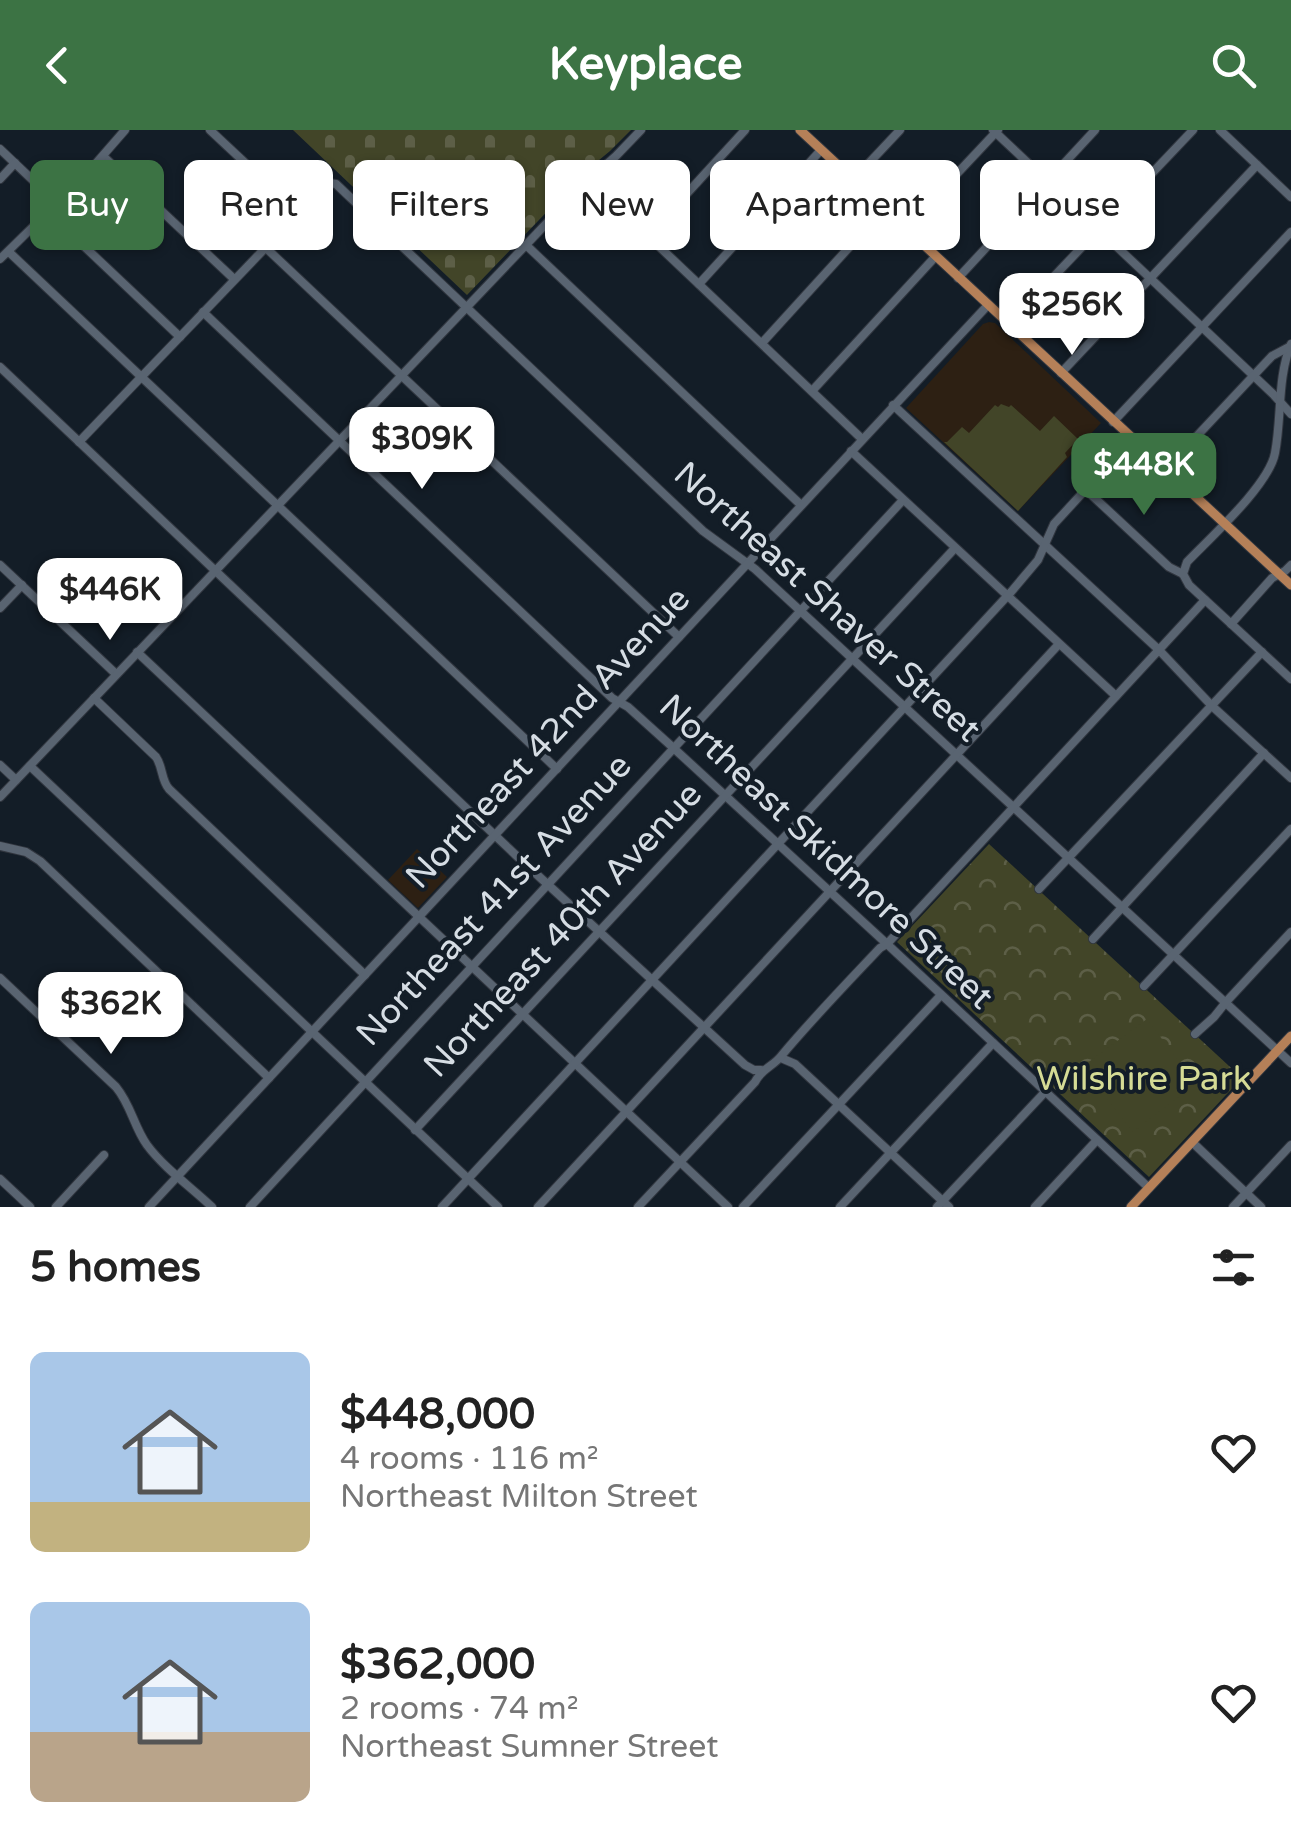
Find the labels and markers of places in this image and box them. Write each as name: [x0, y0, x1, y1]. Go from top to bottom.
pin: $256K: [1002, 273, 1142, 358]
pin: $309K: [352, 407, 492, 492]
pin: $448K: [1074, 433, 1214, 518]
pin: $446K: [40, 558, 180, 643]
pin: $362K: [41, 972, 181, 1057]

